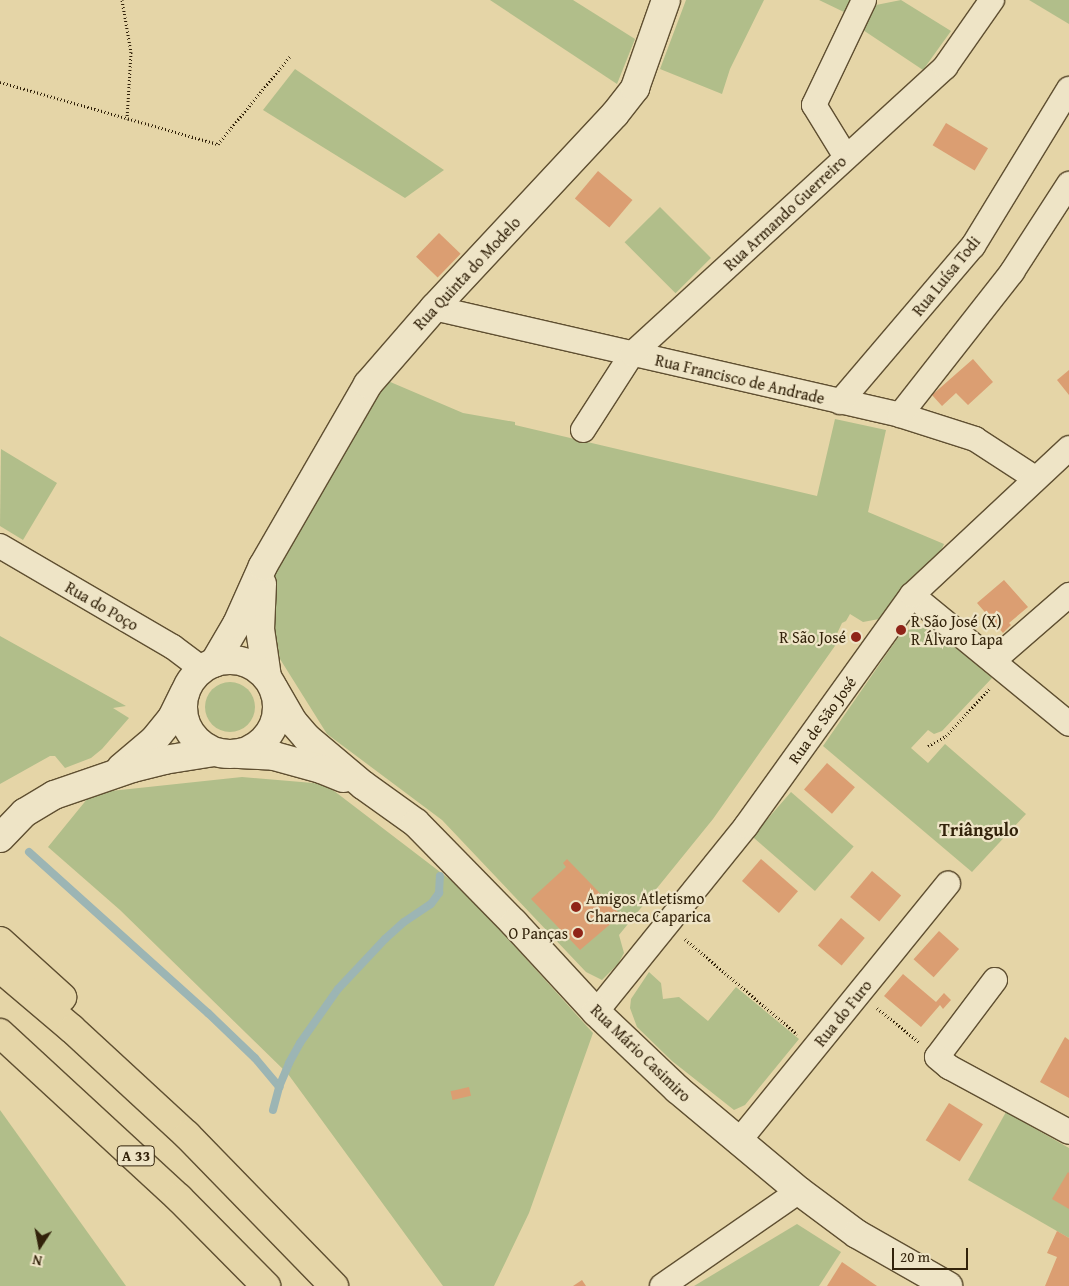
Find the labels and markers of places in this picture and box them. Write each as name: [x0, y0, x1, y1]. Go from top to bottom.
place label: R São José (X) R Álvaro Lapa: [911, 611, 1003, 649]
marker: R São José (X) R Álvaro Lapa: [895, 624, 907, 636]
place label: R São José: [779, 627, 846, 647]
marker: R São José: [850, 631, 862, 643]
place label: Amigos Atletismo Charneca Caparica: [586, 888, 711, 926]
marker: Amigos Atletismo Charneca Caparica: [570, 901, 582, 913]
place label: O Panças: [509, 923, 568, 943]
marker: O Panças: [572, 927, 584, 939]

